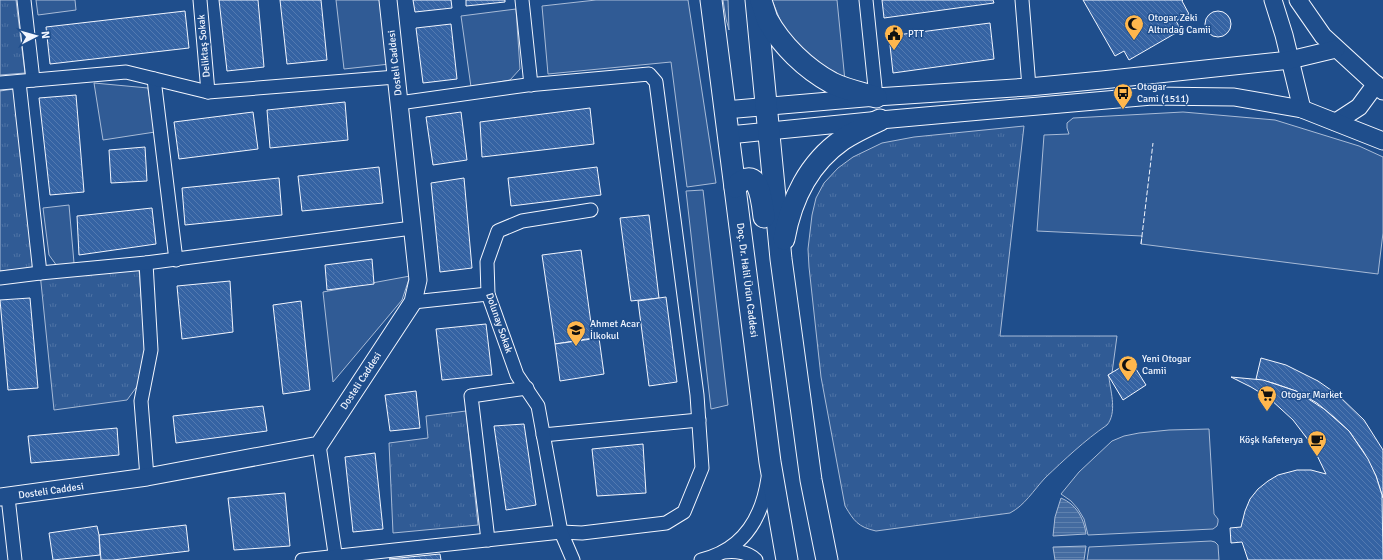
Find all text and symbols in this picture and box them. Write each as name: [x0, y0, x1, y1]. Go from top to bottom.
place label: Otogar Zeki Altındağ Camii: [1148, 12, 1211, 36]
mosque icon: Otogar Zeki Altındağ Camii: [1123, 13, 1145, 41]
street label: Deliktaş Sokak: [195, 14, 213, 78]
north arrow: [16, 16, 56, 56]
public building icon: PTT: [883, 23, 905, 51]
place label: PTT: [908, 28, 924, 40]
street label: Dosteli Caddesi: [386, 30, 404, 96]
text: N: [39, 31, 52, 39]
place label: Otogar Cami (1511): [1137, 81, 1189, 105]
bus stop icon: Otogar Cami (1511): [1112, 82, 1134, 110]
street label: Doç. Dr. Halil Ürün Caddesi: [734, 222, 760, 338]
street label: Dolunay Sokak: [483, 291, 515, 355]
place label: Ahmet Acar İlkokul: [590, 318, 640, 342]
school or university icon: Ahmet Acar İlkokul: [565, 319, 587, 347]
street label: Dosteli Caddesi: [338, 350, 384, 412]
place label: Yeni Otogar Camii: [1142, 353, 1191, 377]
mosque icon: Yeni Otogar Camii: [1117, 354, 1139, 382]
supermarket icon: Otogar Market: [1256, 384, 1278, 412]
place label: Otogar Market: [1281, 389, 1343, 401]
cafe icon: Köşk Kafeterya: [1306, 429, 1328, 457]
place label: Köşk Kafeterya: [1239, 434, 1303, 446]
street label: Dosteli Caddesi: [17, 480, 85, 502]

